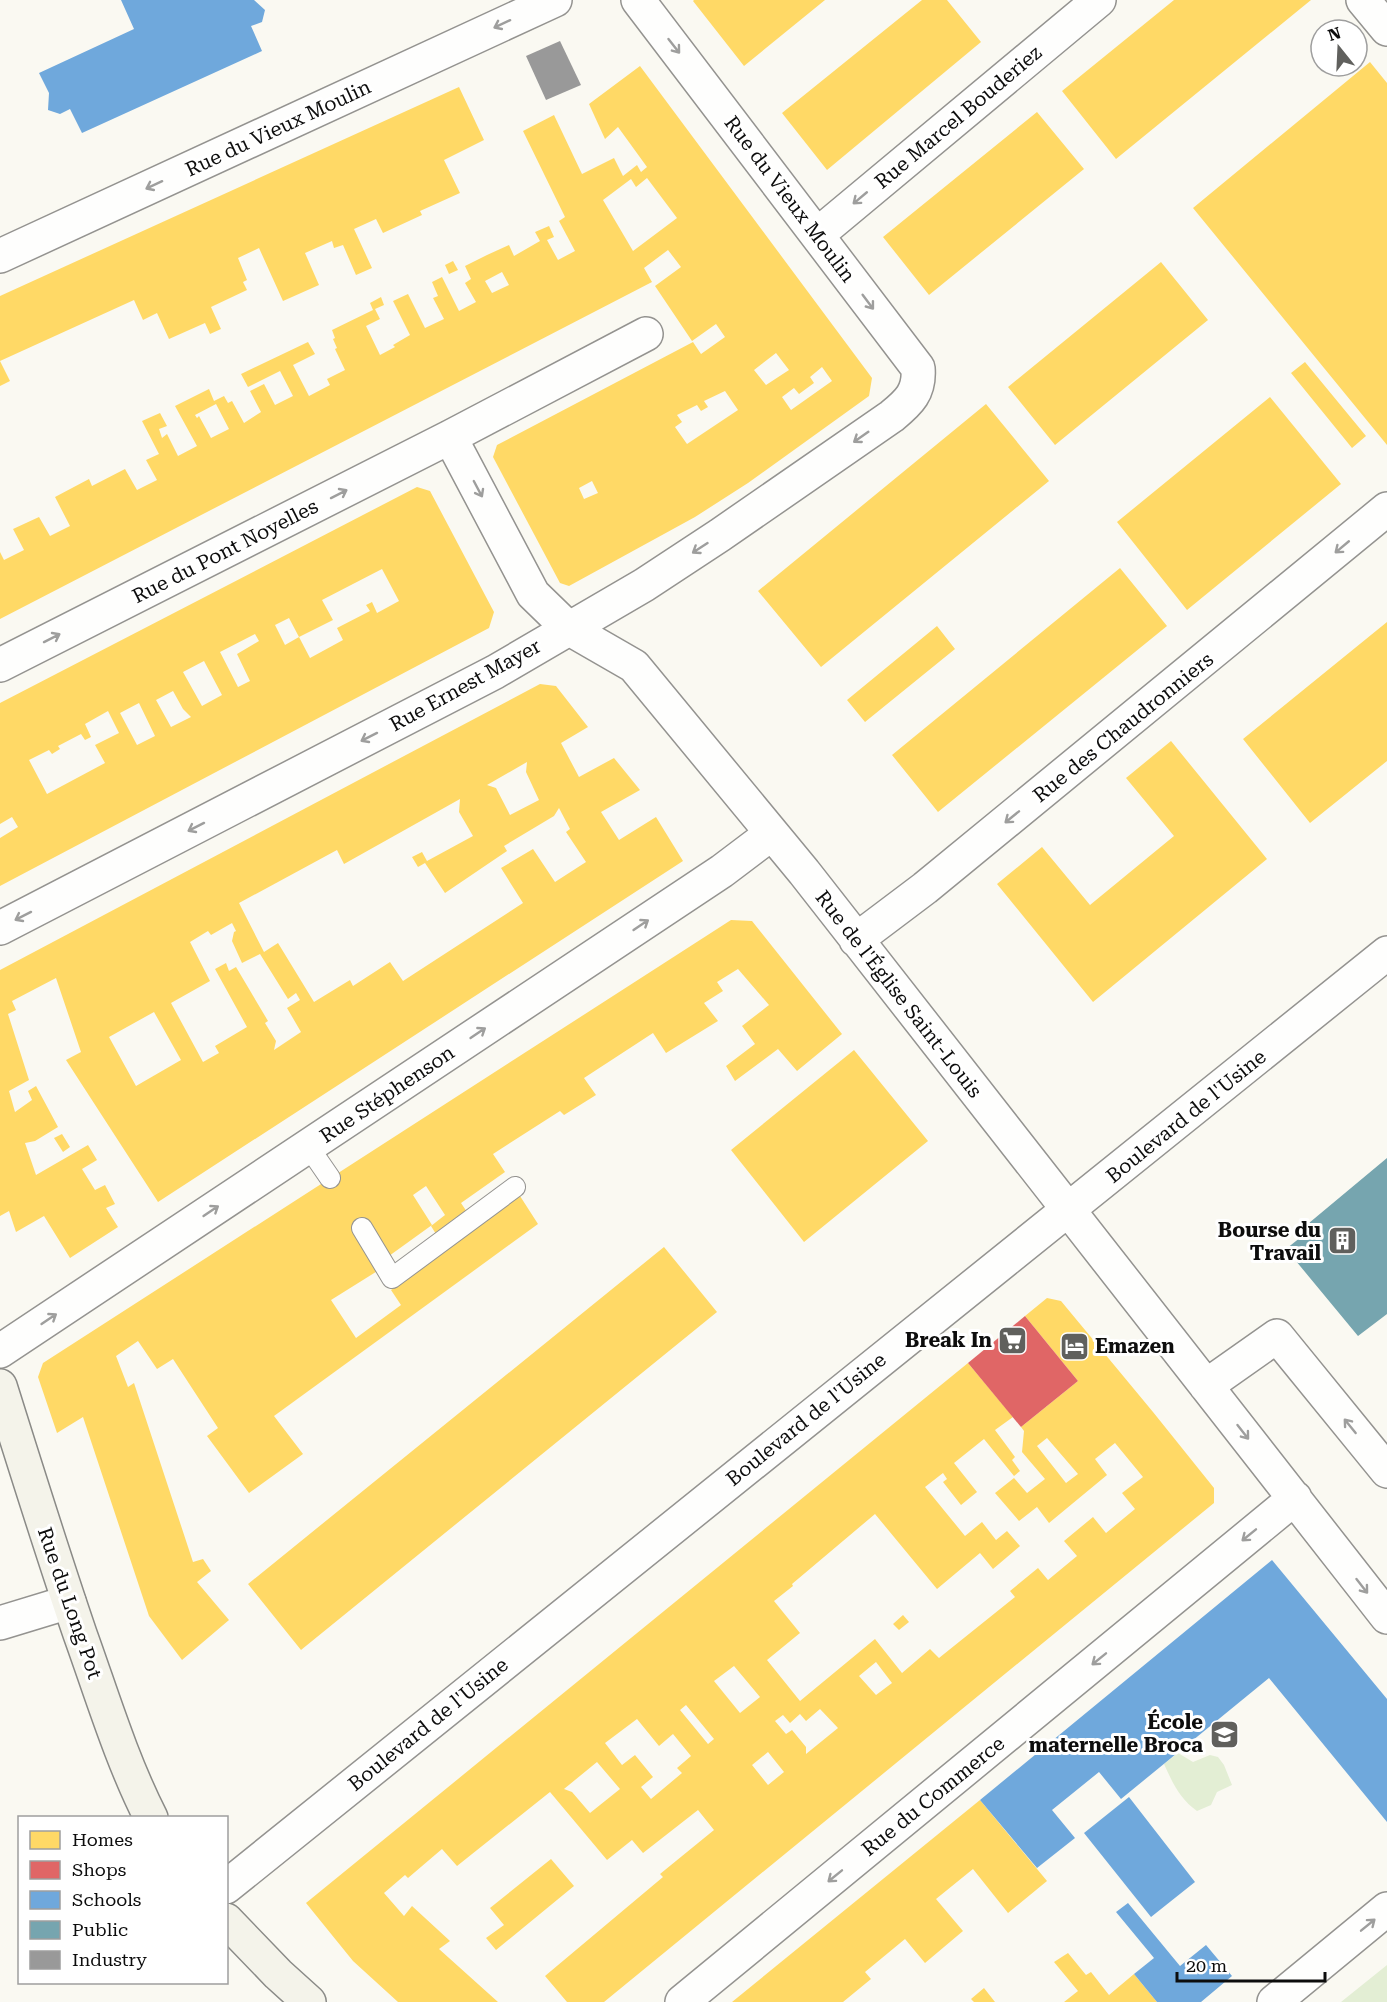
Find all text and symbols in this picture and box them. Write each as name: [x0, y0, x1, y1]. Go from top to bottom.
north arrow: [1309, 18, 1369, 78]
one-way arrow: [494, 19, 512, 31]
text: N: [1326, 23, 1343, 45]
one-way arrow: [667, 38, 680, 54]
street label: Rue Marcel Bouderiez: [870, 40, 1046, 194]
street label: Rue du Vieux Moulin: [181, 74, 375, 182]
street label: Rue du Vieux Moulin: [720, 111, 860, 287]
one-way arrow: [145, 180, 163, 192]
one-way arrow: [853, 191, 868, 205]
one-way arrow: [861, 294, 874, 310]
one-way arrow: [853, 431, 870, 443]
one-way arrow: [472, 479, 484, 497]
one-way arrow: [329, 487, 347, 499]
street label: Rue du Pont Noyelles: [128, 494, 322, 608]
one-way arrow: [1334, 540, 1350, 553]
one-way arrow: [693, 542, 709, 554]
one-way arrow: [43, 632, 61, 644]
street label: Rue Ernest Mayer: [385, 634, 545, 736]
street label: Rue des Chaudronniers: [1028, 647, 1218, 807]
one-way arrow: [361, 731, 378, 743]
one-way arrow: [1005, 810, 1021, 823]
one-way arrow: [187, 821, 205, 833]
street label: Rue de l'Église Saint-Louis: [811, 886, 987, 1102]
one-way arrow: [14, 911, 32, 923]
one-way arrow: [632, 919, 649, 931]
one-way arrow: [470, 1027, 486, 1039]
street label: Rue Stéphenson: [315, 1040, 459, 1148]
street label: Boulevard de l'Usine: [1101, 1044, 1271, 1188]
one-way arrow: [202, 1205, 219, 1217]
place label: Bourse du Travail: [1218, 1218, 1321, 1265]
building icon: Bourse du Travail: [1326, 1225, 1358, 1257]
one-way arrow: [40, 1313, 56, 1325]
supermarket icon: Break In: [997, 1324, 1029, 1356]
place label: Break In: [905, 1328, 993, 1352]
hotel icon: Emazen: [1058, 1330, 1090, 1362]
place label: Emazen: [1095, 1334, 1175, 1358]
street label: Boulevard de l'Usine: [721, 1347, 891, 1491]
one-way arrow: [1343, 1419, 1357, 1434]
one-way arrow: [1236, 1424, 1249, 1440]
street label: Rue du Long Pot: [33, 1524, 107, 1682]
one-way arrow: [1241, 1528, 1257, 1541]
one-way arrow: [1356, 1577, 1369, 1593]
street label: Boulevard de l'Usine: [343, 1652, 513, 1796]
one-way arrow: [1091, 1652, 1107, 1665]
place label: École maternelle Broca: [1029, 1709, 1203, 1757]
school or university icon: École maternelle Broca: [1208, 1718, 1240, 1750]
street label: Rue du Commerce: [857, 1731, 1009, 1861]
legend: [18, 1816, 228, 1984]
text: Homes: [72, 1829, 133, 1850]
text: Shops: [72, 1859, 126, 1880]
one-way arrow: [827, 1870, 843, 1883]
text: Schools: [72, 1889, 141, 1910]
text: Public: [72, 1919, 128, 1940]
one-way arrow: [1359, 1919, 1375, 1932]
scale bar: [1177, 1945, 1326, 1983]
text: Industry: [72, 1949, 147, 1970]
text: 20 m: [1186, 1955, 1227, 1976]

